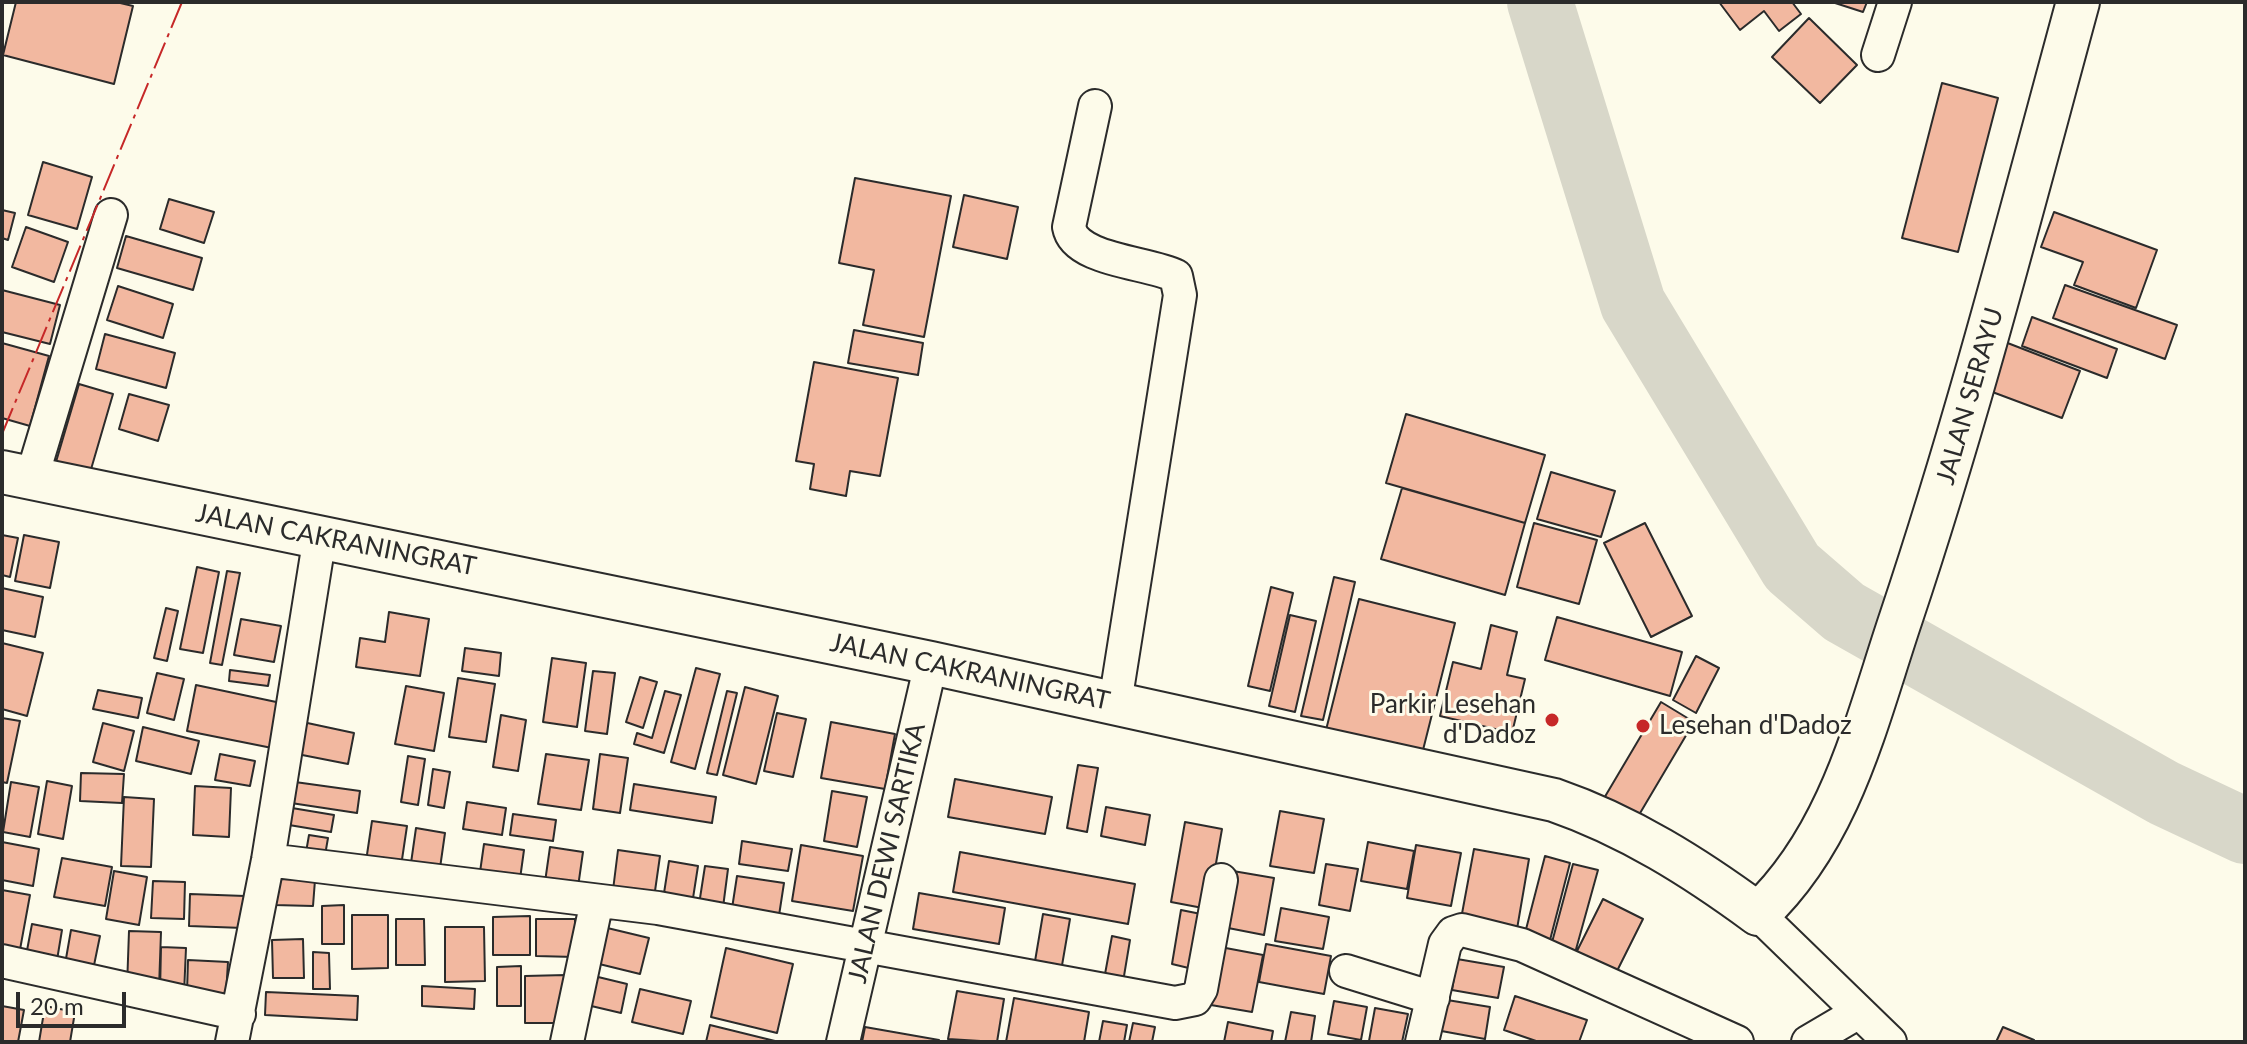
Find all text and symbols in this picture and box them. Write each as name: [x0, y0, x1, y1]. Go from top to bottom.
street label: JALAN SERAYU: [1930, 304, 2010, 488]
street label: JALAN CAKRANINGRAT: [193, 497, 479, 583]
street label: JALAN CAKRANINGRAT: [827, 627, 1113, 717]
place label: Parkir Lesehan d'Dadoz: [1370, 689, 1536, 750]
place label: Lesehan d'Dadoz: [1659, 710, 1852, 742]
marker: Parkir Lesehan d'Dadoz: [1543, 711, 1561, 729]
marker: Lesehan d'Dadoz: [1634, 717, 1652, 735]
street label: JALAN DEWI SARTIKA: [842, 720, 932, 986]
scale bar: [20, 976, 130, 1026]
text: 20 m: [30, 991, 84, 1020]

